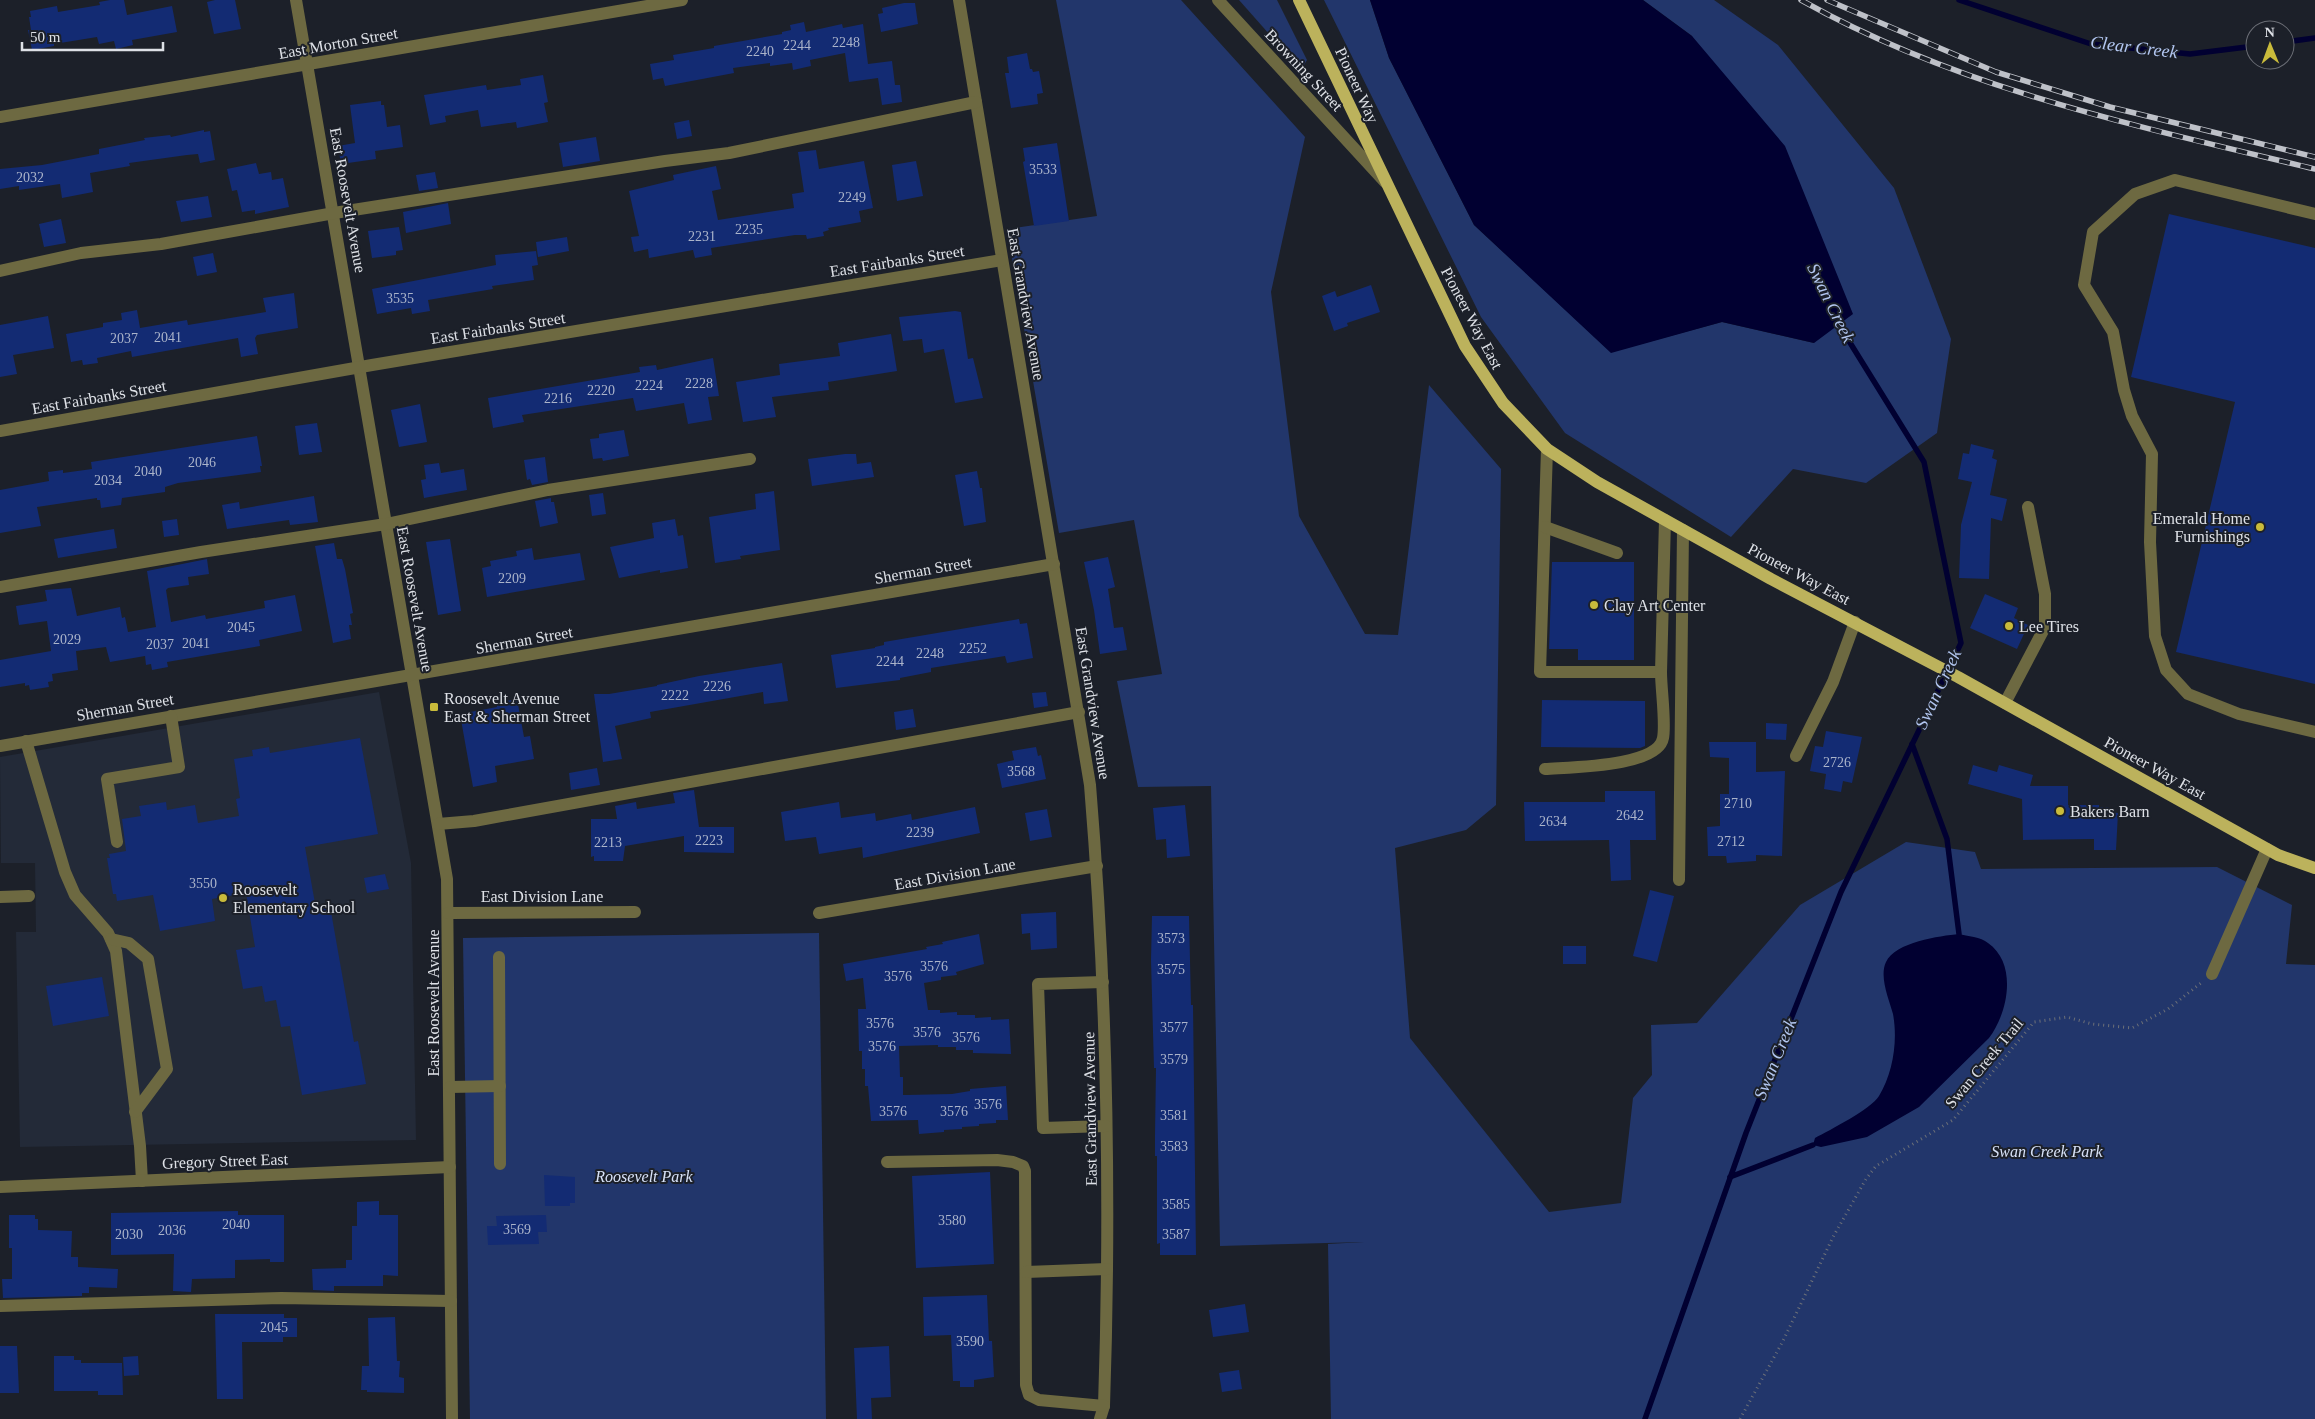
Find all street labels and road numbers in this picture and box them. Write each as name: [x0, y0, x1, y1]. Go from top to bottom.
street label: East Morton Street: [277, 24, 400, 62]
street label: Browning Street: [1261, 26, 1347, 115]
street label: Pioneer Way: [1331, 44, 1382, 126]
street label: East Roosevelt Avenue: [327, 126, 369, 274]
street label: East Grandview Avenue: [1004, 227, 1048, 381]
street label: East Fairbanks Street: [829, 242, 966, 280]
street label: Pioneer Way East: [1437, 264, 1506, 373]
street label: East Fairbanks Street: [430, 309, 567, 347]
street label: East Fairbanks Street: [31, 377, 168, 417]
street label: East Roosevelt Avenue: [394, 525, 436, 673]
street label: Pioneer Way East: [1745, 540, 1853, 609]
street label: Sherman Street: [873, 553, 973, 587]
street label: Sherman Street: [474, 623, 574, 657]
street label: East Grandview Avenue: [1073, 625, 1113, 781]
street label: Sherman Street: [75, 690, 175, 724]
street label: Pioneer Way East: [2101, 733, 2209, 804]
street label: East Division Lane: [893, 855, 1017, 893]
street label: East Division Lane: [481, 888, 603, 905]
street label: East Roosevelt Avenue: [425, 929, 442, 1077]
street label: Swan Creek Trail: [1941, 1014, 2027, 1111]
street label: East Grandview Avenue: [1080, 1032, 1100, 1186]
street label: Gregory Street East: [162, 1150, 289, 1173]

